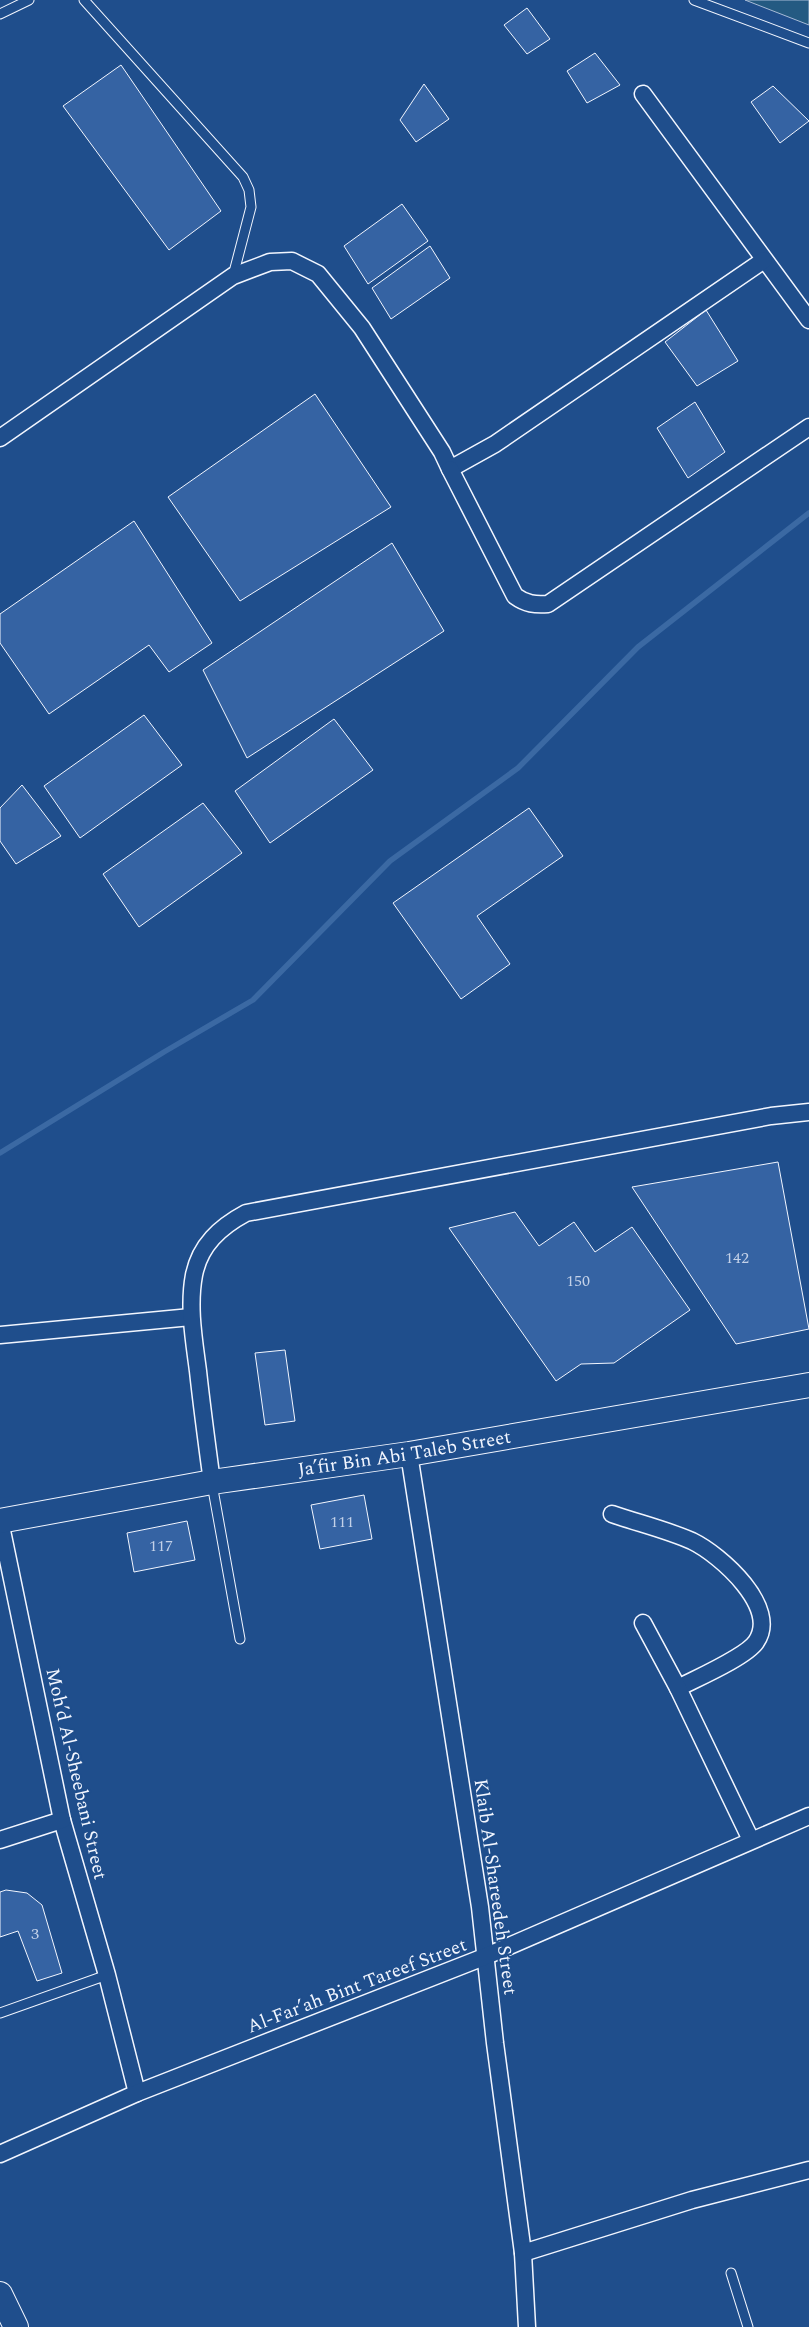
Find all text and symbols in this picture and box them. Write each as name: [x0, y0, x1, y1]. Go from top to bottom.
house number: 142: [725, 1246, 749, 1270]
house number: 150: [566, 1269, 590, 1293]
street label: Ja’fir Bin Abi Taleb Street: [296, 1422, 513, 1484]
house number: 111: [330, 1510, 354, 1534]
house number: 117: [149, 1534, 173, 1558]
street label: Moh’d Al-Sheebani Street: [38, 1665, 115, 1883]
street label: Klaib Al-Shareedeh Street: [465, 1777, 525, 1997]
house number: 3: [31, 1922, 39, 1946]
street label: Al-Far’ah Bint Tareef Street: [243, 1931, 471, 2041]

